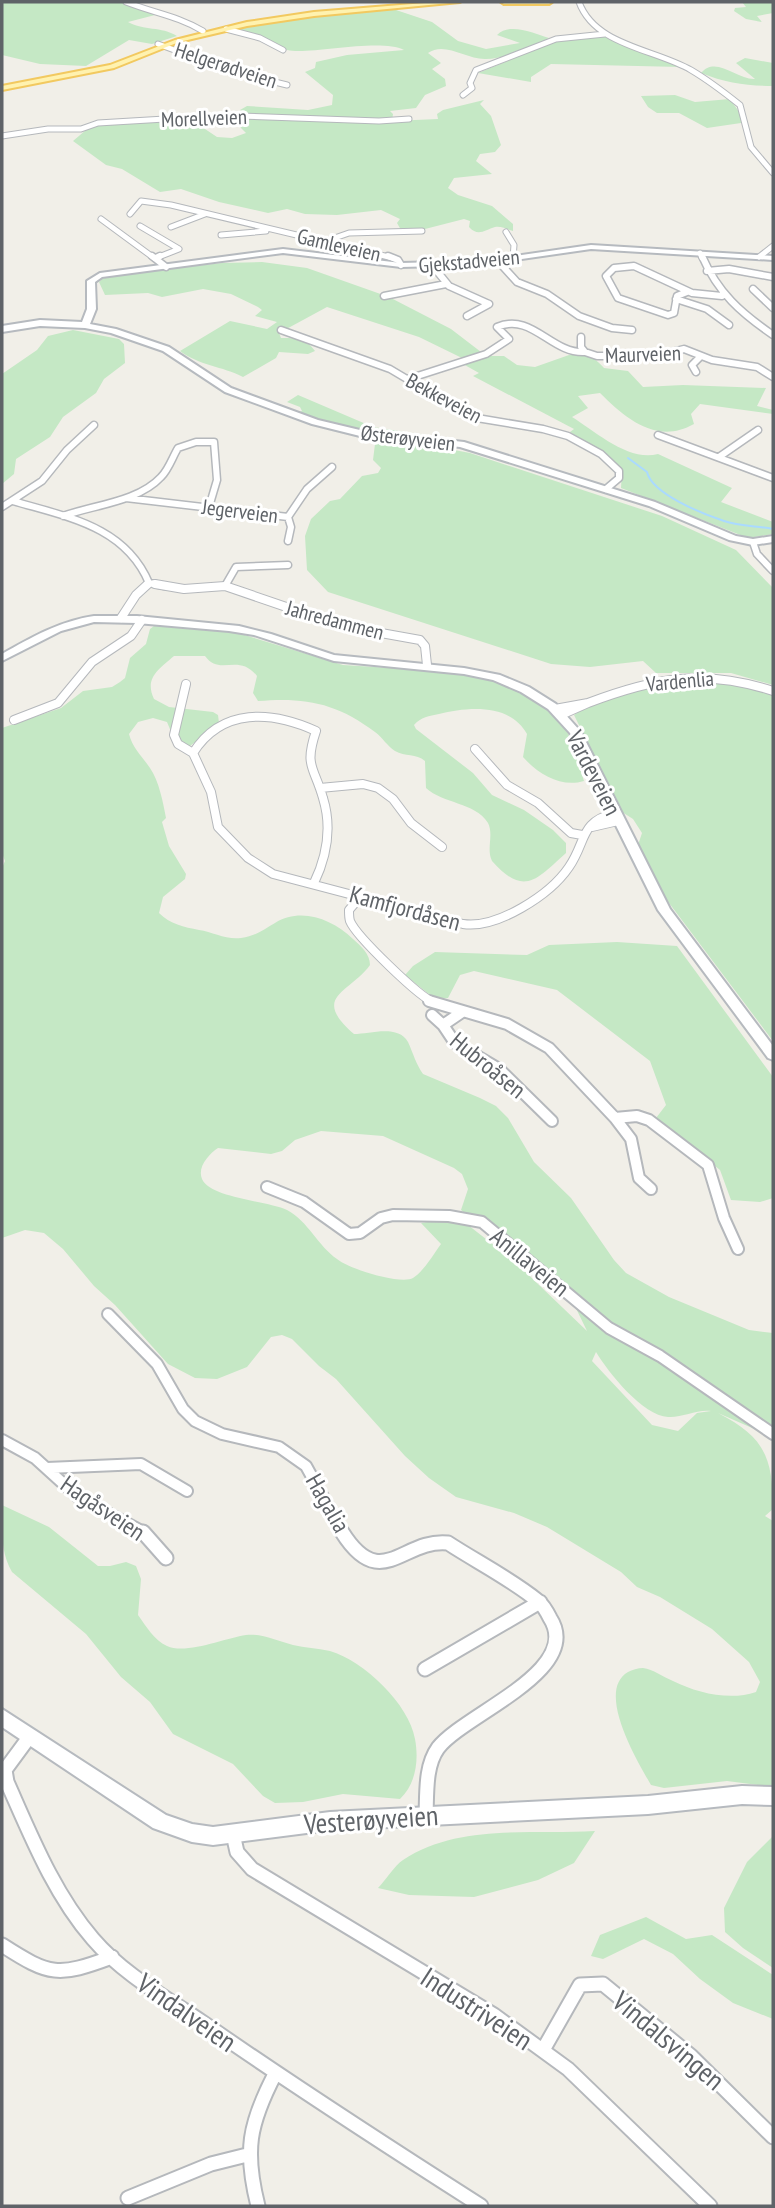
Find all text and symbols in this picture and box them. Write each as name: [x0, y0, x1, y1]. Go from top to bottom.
street label: Helgerødveien: [171, 36, 281, 94]
street label: Morellveien: [161, 103, 247, 133]
street label: Gamleveien: [295, 222, 383, 268]
street label: Gjekstadveien: [417, 243, 521, 279]
street label: Maurveien: [605, 339, 681, 369]
street label: Bekkeveien: [401, 367, 487, 429]
street label: Østerøyveien: [359, 419, 457, 457]
street label: Jegerveien: [199, 493, 280, 529]
street label: Jahredammen: [282, 594, 387, 646]
street label: Vardenlia: [644, 665, 715, 697]
street label: Vardeveien: [559, 724, 628, 821]
street label: Kamfjordåsen: [346, 878, 464, 938]
street label: Hubroåsen: [444, 1025, 532, 1105]
street label: Anillaveien: [484, 1221, 576, 1303]
street label: Hagåsveien: [55, 1468, 151, 1548]
street label: Hagalia: [299, 1468, 357, 1538]
street label: Vesterøyveien: [302, 1796, 439, 1842]
street label: Industriveien: [414, 1958, 540, 2058]
street label: Vindalveien: [129, 1964, 244, 2060]
street label: Vindalsvingen: [604, 1982, 733, 2098]

